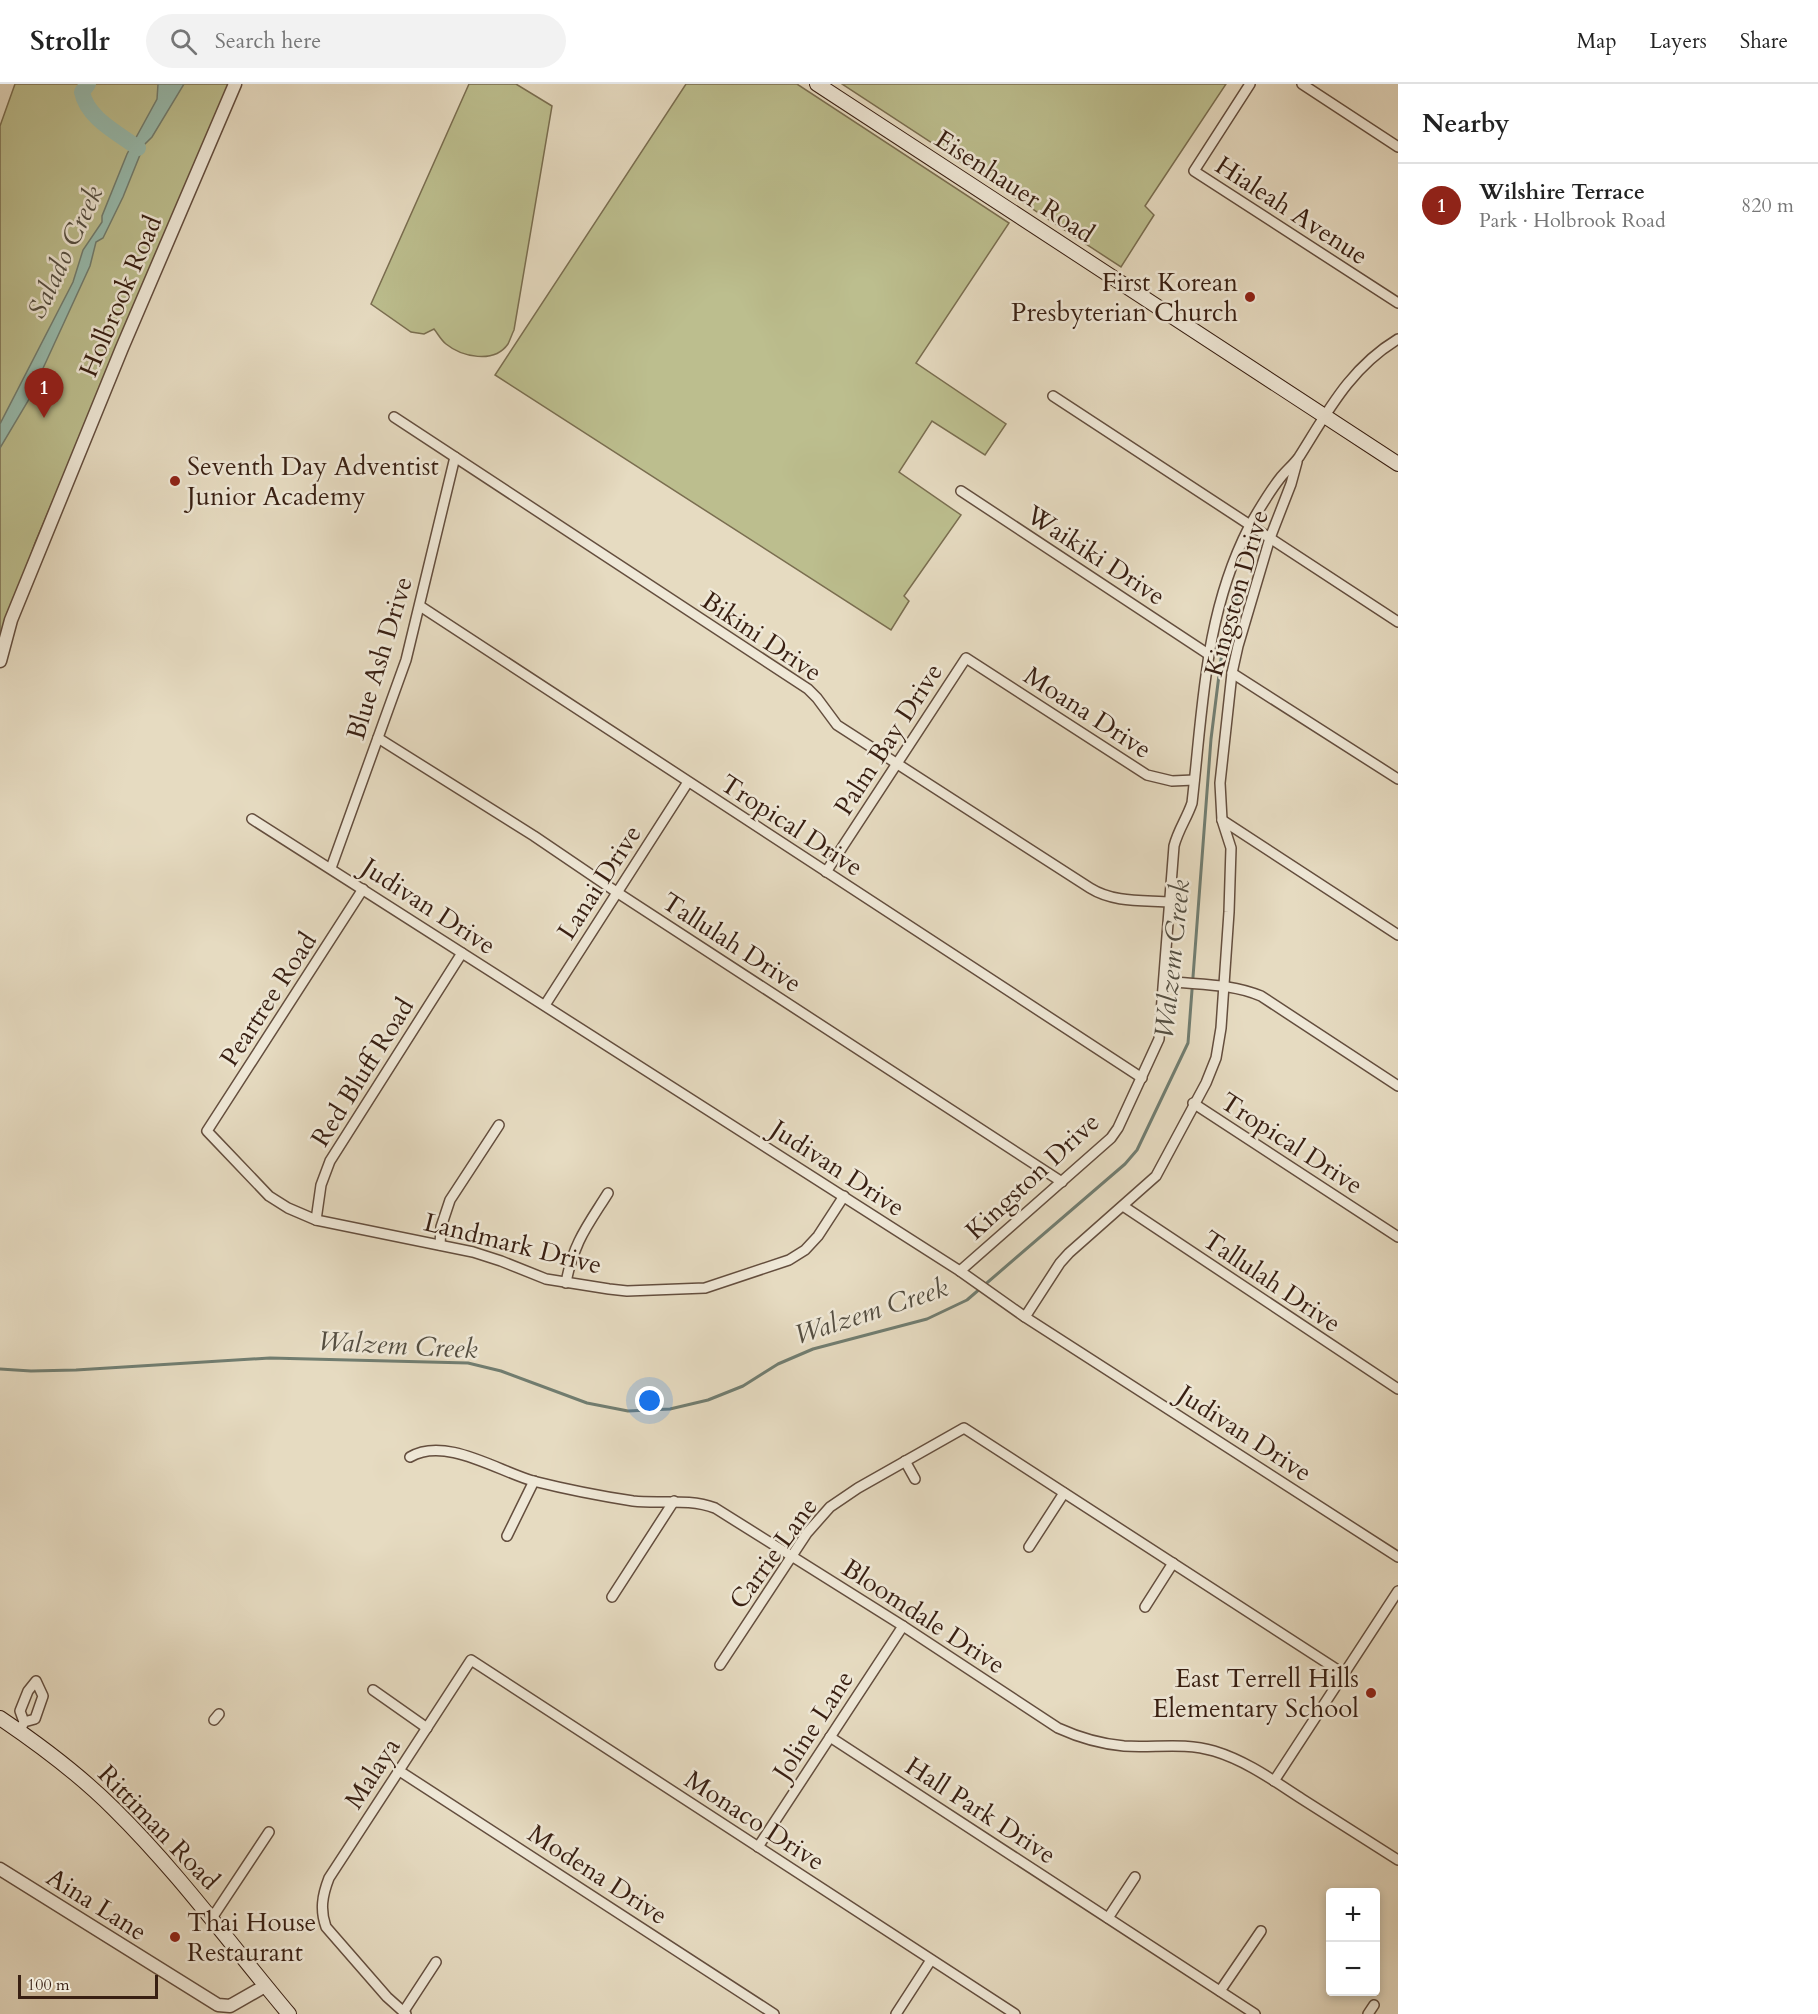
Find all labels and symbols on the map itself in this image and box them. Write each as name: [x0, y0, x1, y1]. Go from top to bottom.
street label: Eisenhauer Road: [928, 122, 1101, 251]
street label: Hialeah Avenue: [1209, 148, 1375, 273]
water label: Salado Creek: [19, 179, 113, 324]
street label: Holbrook Road: [71, 210, 170, 382]
place label: First Korean Presbyterian Church: [1011, 265, 1238, 330]
marker: First Korean Presbyterian Church: [1243, 290, 1257, 304]
pin: 1: [24, 368, 63, 418]
place label: Seventh Day Adventist Junior Academy: [183, 449, 439, 514]
marker: Seventh Day Adventist Junior Academy: [168, 474, 182, 488]
street label: Waikiki Drive: [1018, 497, 1172, 614]
street label: Kingston Drive: [1196, 506, 1277, 680]
street label: Blue Ash Drive: [338, 572, 421, 744]
street label: Bikini Drive: [695, 583, 829, 690]
street label: Palm Bay Drive: [826, 656, 951, 822]
street label: Moana Drive: [1017, 658, 1158, 767]
street label: Tropical Drive: [714, 766, 870, 885]
street label: Lanai Drive: [549, 818, 650, 946]
street label: Judivan Drive: [352, 848, 503, 963]
water label: Walzem Creek: [1146, 877, 1199, 1040]
street label: Tallulah Drive: [655, 884, 808, 1001]
street label: Peartree Road: [212, 925, 325, 1073]
street label: Red Bluff Road: [303, 991, 422, 1153]
street label: Tropical Drive: [1214, 1084, 1370, 1203]
street label: Kingston Drive: [958, 1105, 1107, 1248]
street label: Judivan Drive: [761, 1110, 912, 1225]
street label: Landmark Drive: [420, 1204, 605, 1282]
street label: Tallulah Drive: [1196, 1222, 1348, 1341]
water label: Walzem Creek: [790, 1269, 953, 1354]
water label: Walzem Creek: [317, 1323, 479, 1368]
street label: Judivan Drive: [1168, 1375, 1319, 1490]
your location: [635, 1386, 664, 1415]
street label: Carrie Lane: [721, 1491, 826, 1616]
street label: Bloomdale Drive: [835, 1551, 1012, 1682]
place label: East Terrell Hills Elementary School: [1152, 1661, 1359, 1726]
street label: Joline Lane: [763, 1664, 862, 1790]
marker: East Terrell Hills Elementary School: [1364, 1686, 1378, 1700]
street label: Malaya: [336, 1731, 408, 1816]
street label: Hall Park Drive: [899, 1749, 1063, 1872]
street label: Rittiman Road: [90, 1757, 227, 1898]
street label: Monaco Drive: [678, 1762, 831, 1879]
street label: Modena Drive: [521, 1816, 674, 1933]
street label: Aina Lane: [40, 1860, 154, 1949]
place label: Thai House Restaurant: [187, 1905, 316, 1970]
marker: Thai House Restaurant: [168, 1930, 182, 1944]
scale bar: [18, 1972, 158, 2000]

